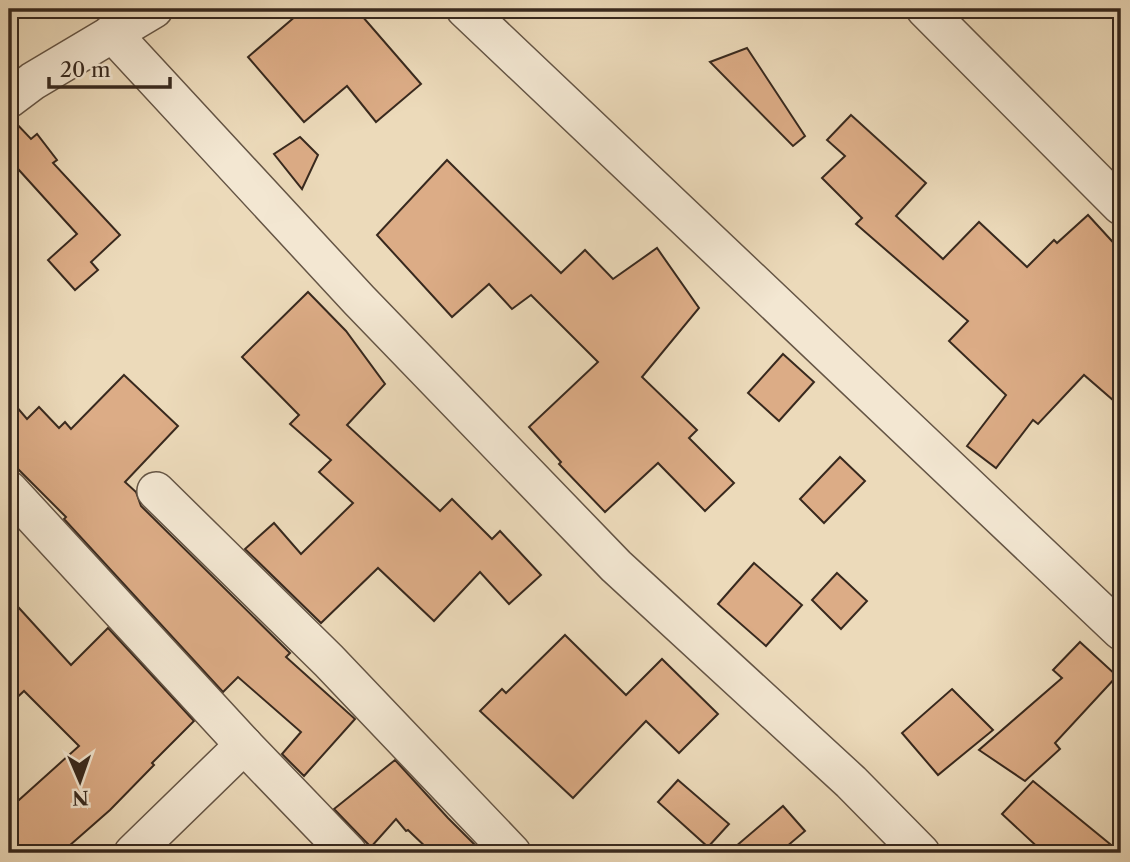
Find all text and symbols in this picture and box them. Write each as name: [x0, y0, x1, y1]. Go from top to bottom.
scale bar: [49, 46, 170, 90]
text: 20 m: [60, 57, 111, 82]
north arrow: [46, 746, 116, 816]
text: N: [72, 786, 89, 809]

